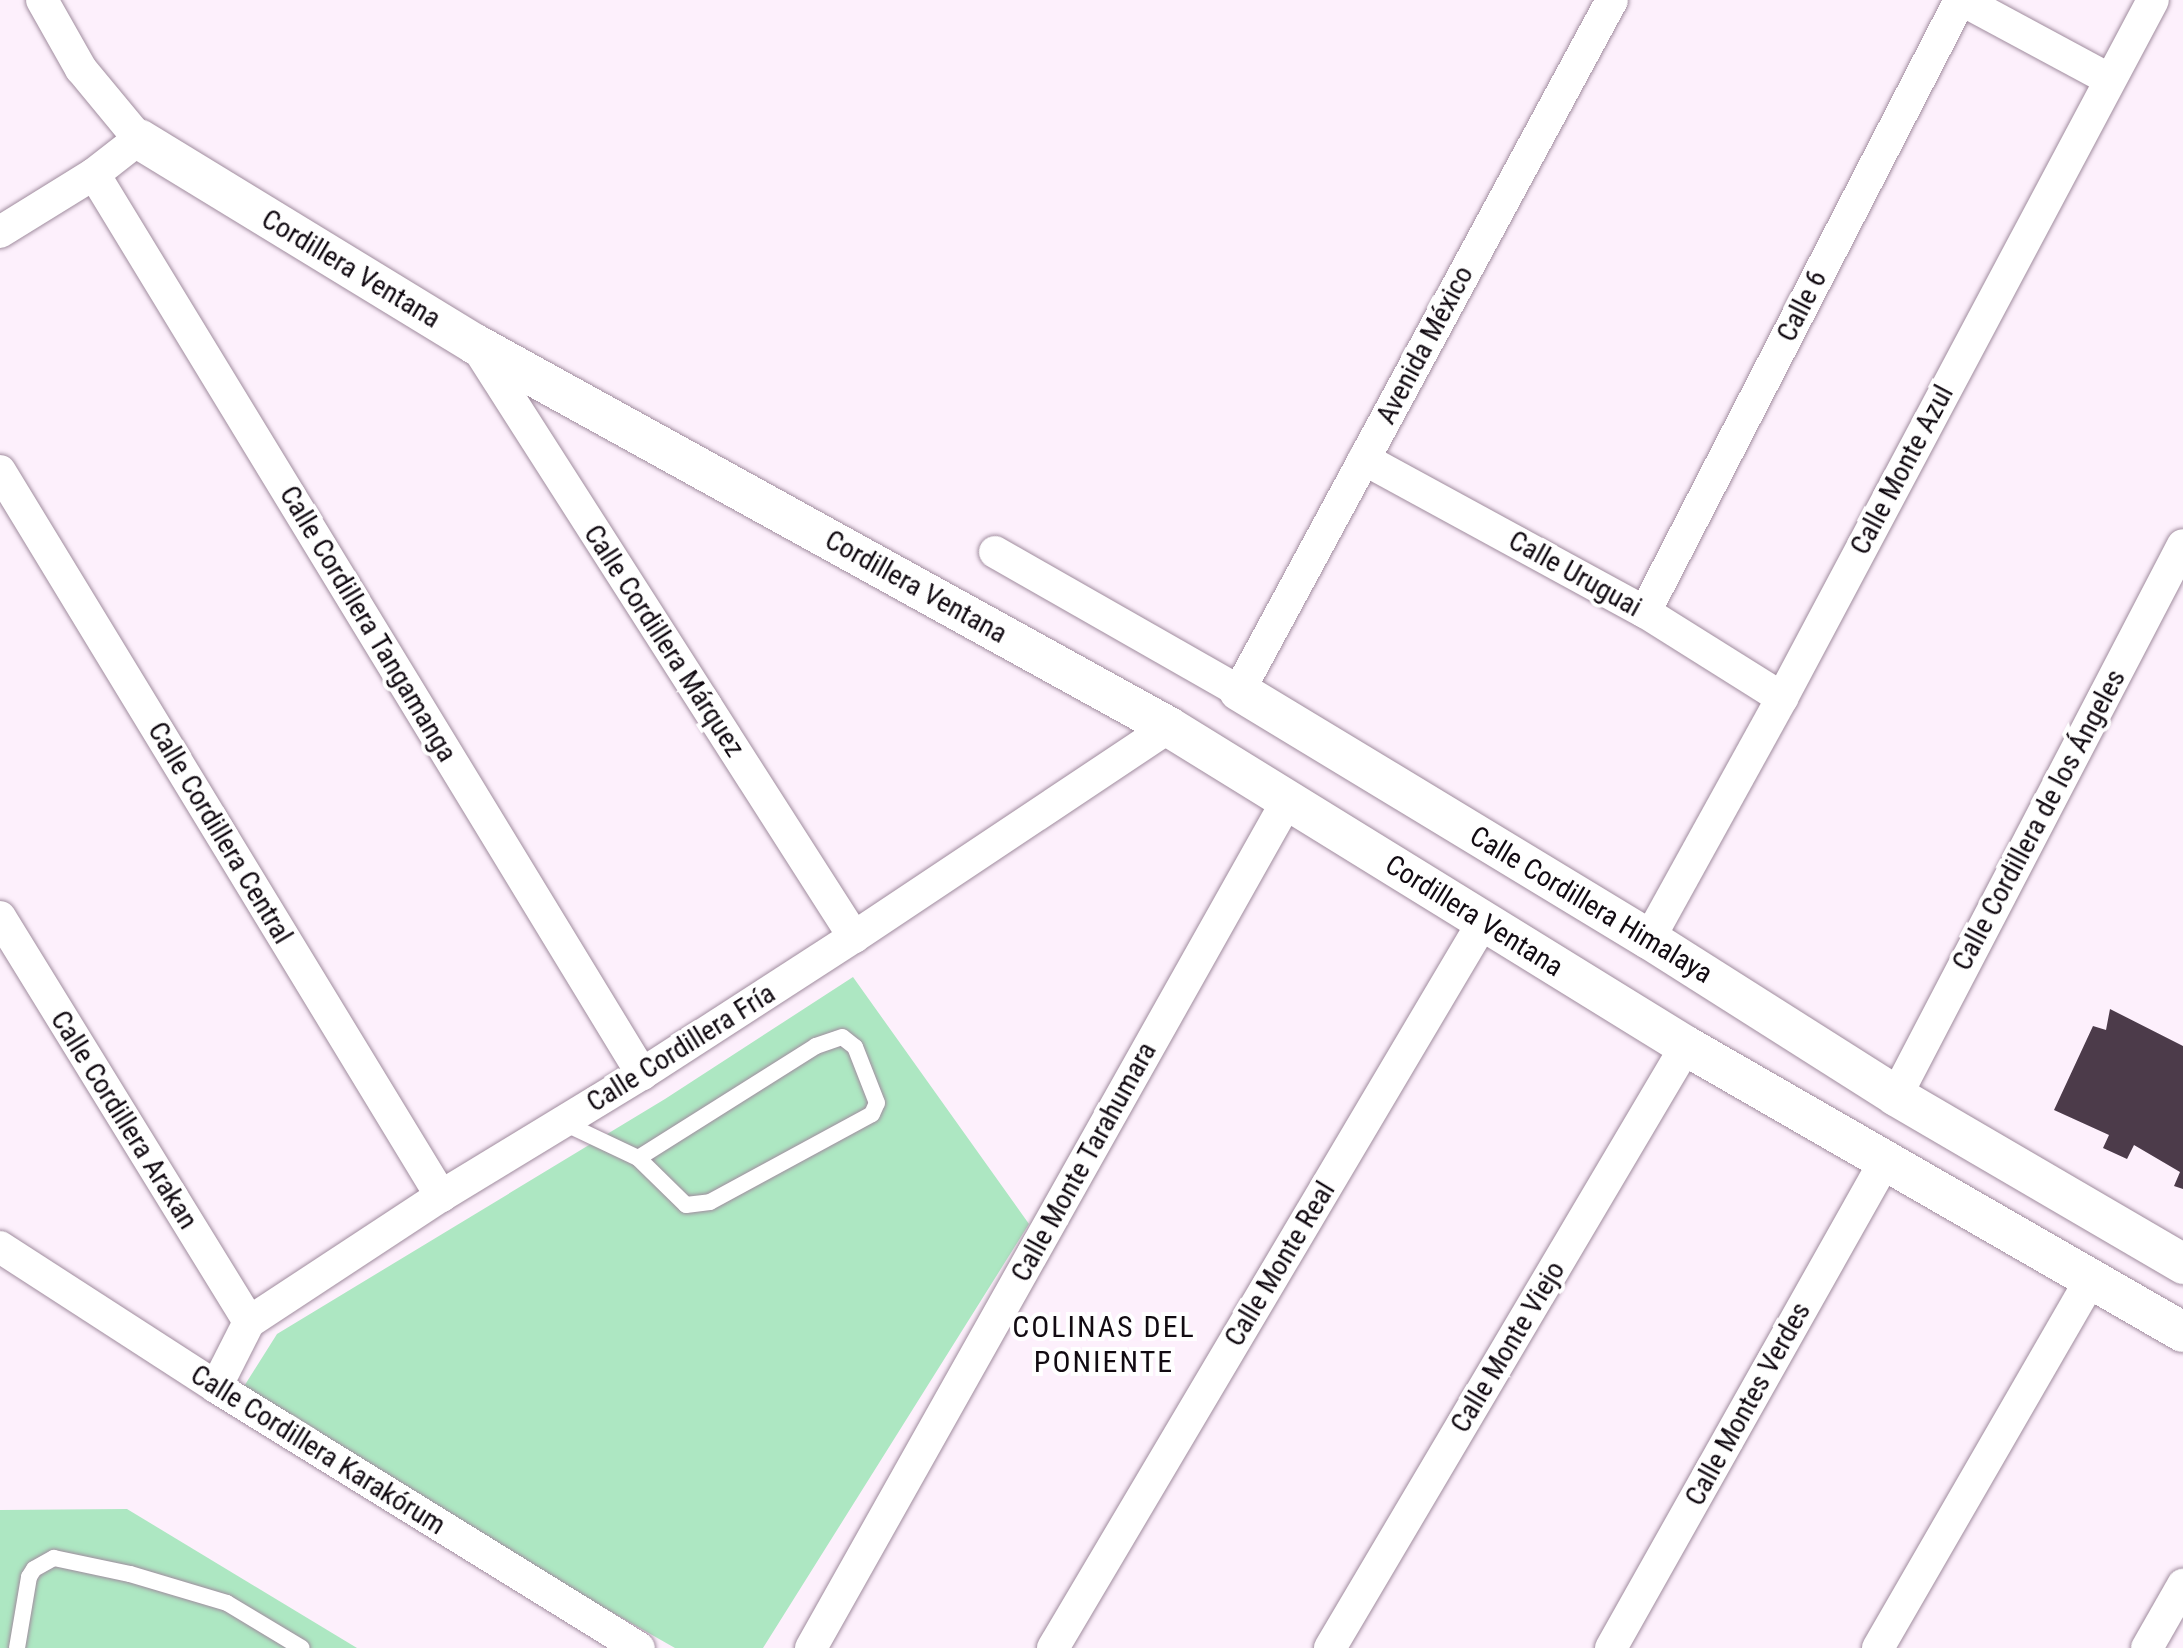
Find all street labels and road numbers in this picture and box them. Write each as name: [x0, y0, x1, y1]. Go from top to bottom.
street label: Cordillera Ventana: [255, 202, 447, 336]
street label: Avenida México: [1369, 260, 1481, 430]
street label: Calle 6: [1770, 265, 1834, 347]
street label: Calle Monte Azul: [1843, 380, 1961, 560]
street label: Calle Cordillera Tangamanga: [272, 480, 464, 768]
street label: Calle Cordillera Márquez: [576, 519, 752, 763]
street label: Cordillera Ventana: [819, 523, 1013, 651]
street label: Calle Uruguai: [1503, 524, 1647, 624]
street label: Calle Cordillera de los Ángeles: [1945, 664, 2133, 976]
street label: Calle Cordillera Central: [141, 716, 299, 950]
street label: Calle Cordillera Himalaya: [1464, 819, 1718, 991]
street label: Cordillera Ventana: [1379, 848, 1569, 984]
street label: Calle Cordillera Fría: [581, 977, 781, 1119]
street label: Calle Cordillera Arakan: [43, 1005, 205, 1235]
street label: Calle Monte Tarahumara: [1004, 1036, 1164, 1288]
street label: Calle Monte Real: [1218, 1176, 1342, 1352]
street label: Calle Monte Viejo: [1444, 1255, 1572, 1439]
street label: Calle Montes Verdes: [1678, 1296, 1818, 1512]
street label: Calle Cordillera Karakórum: [184, 1358, 452, 1542]

